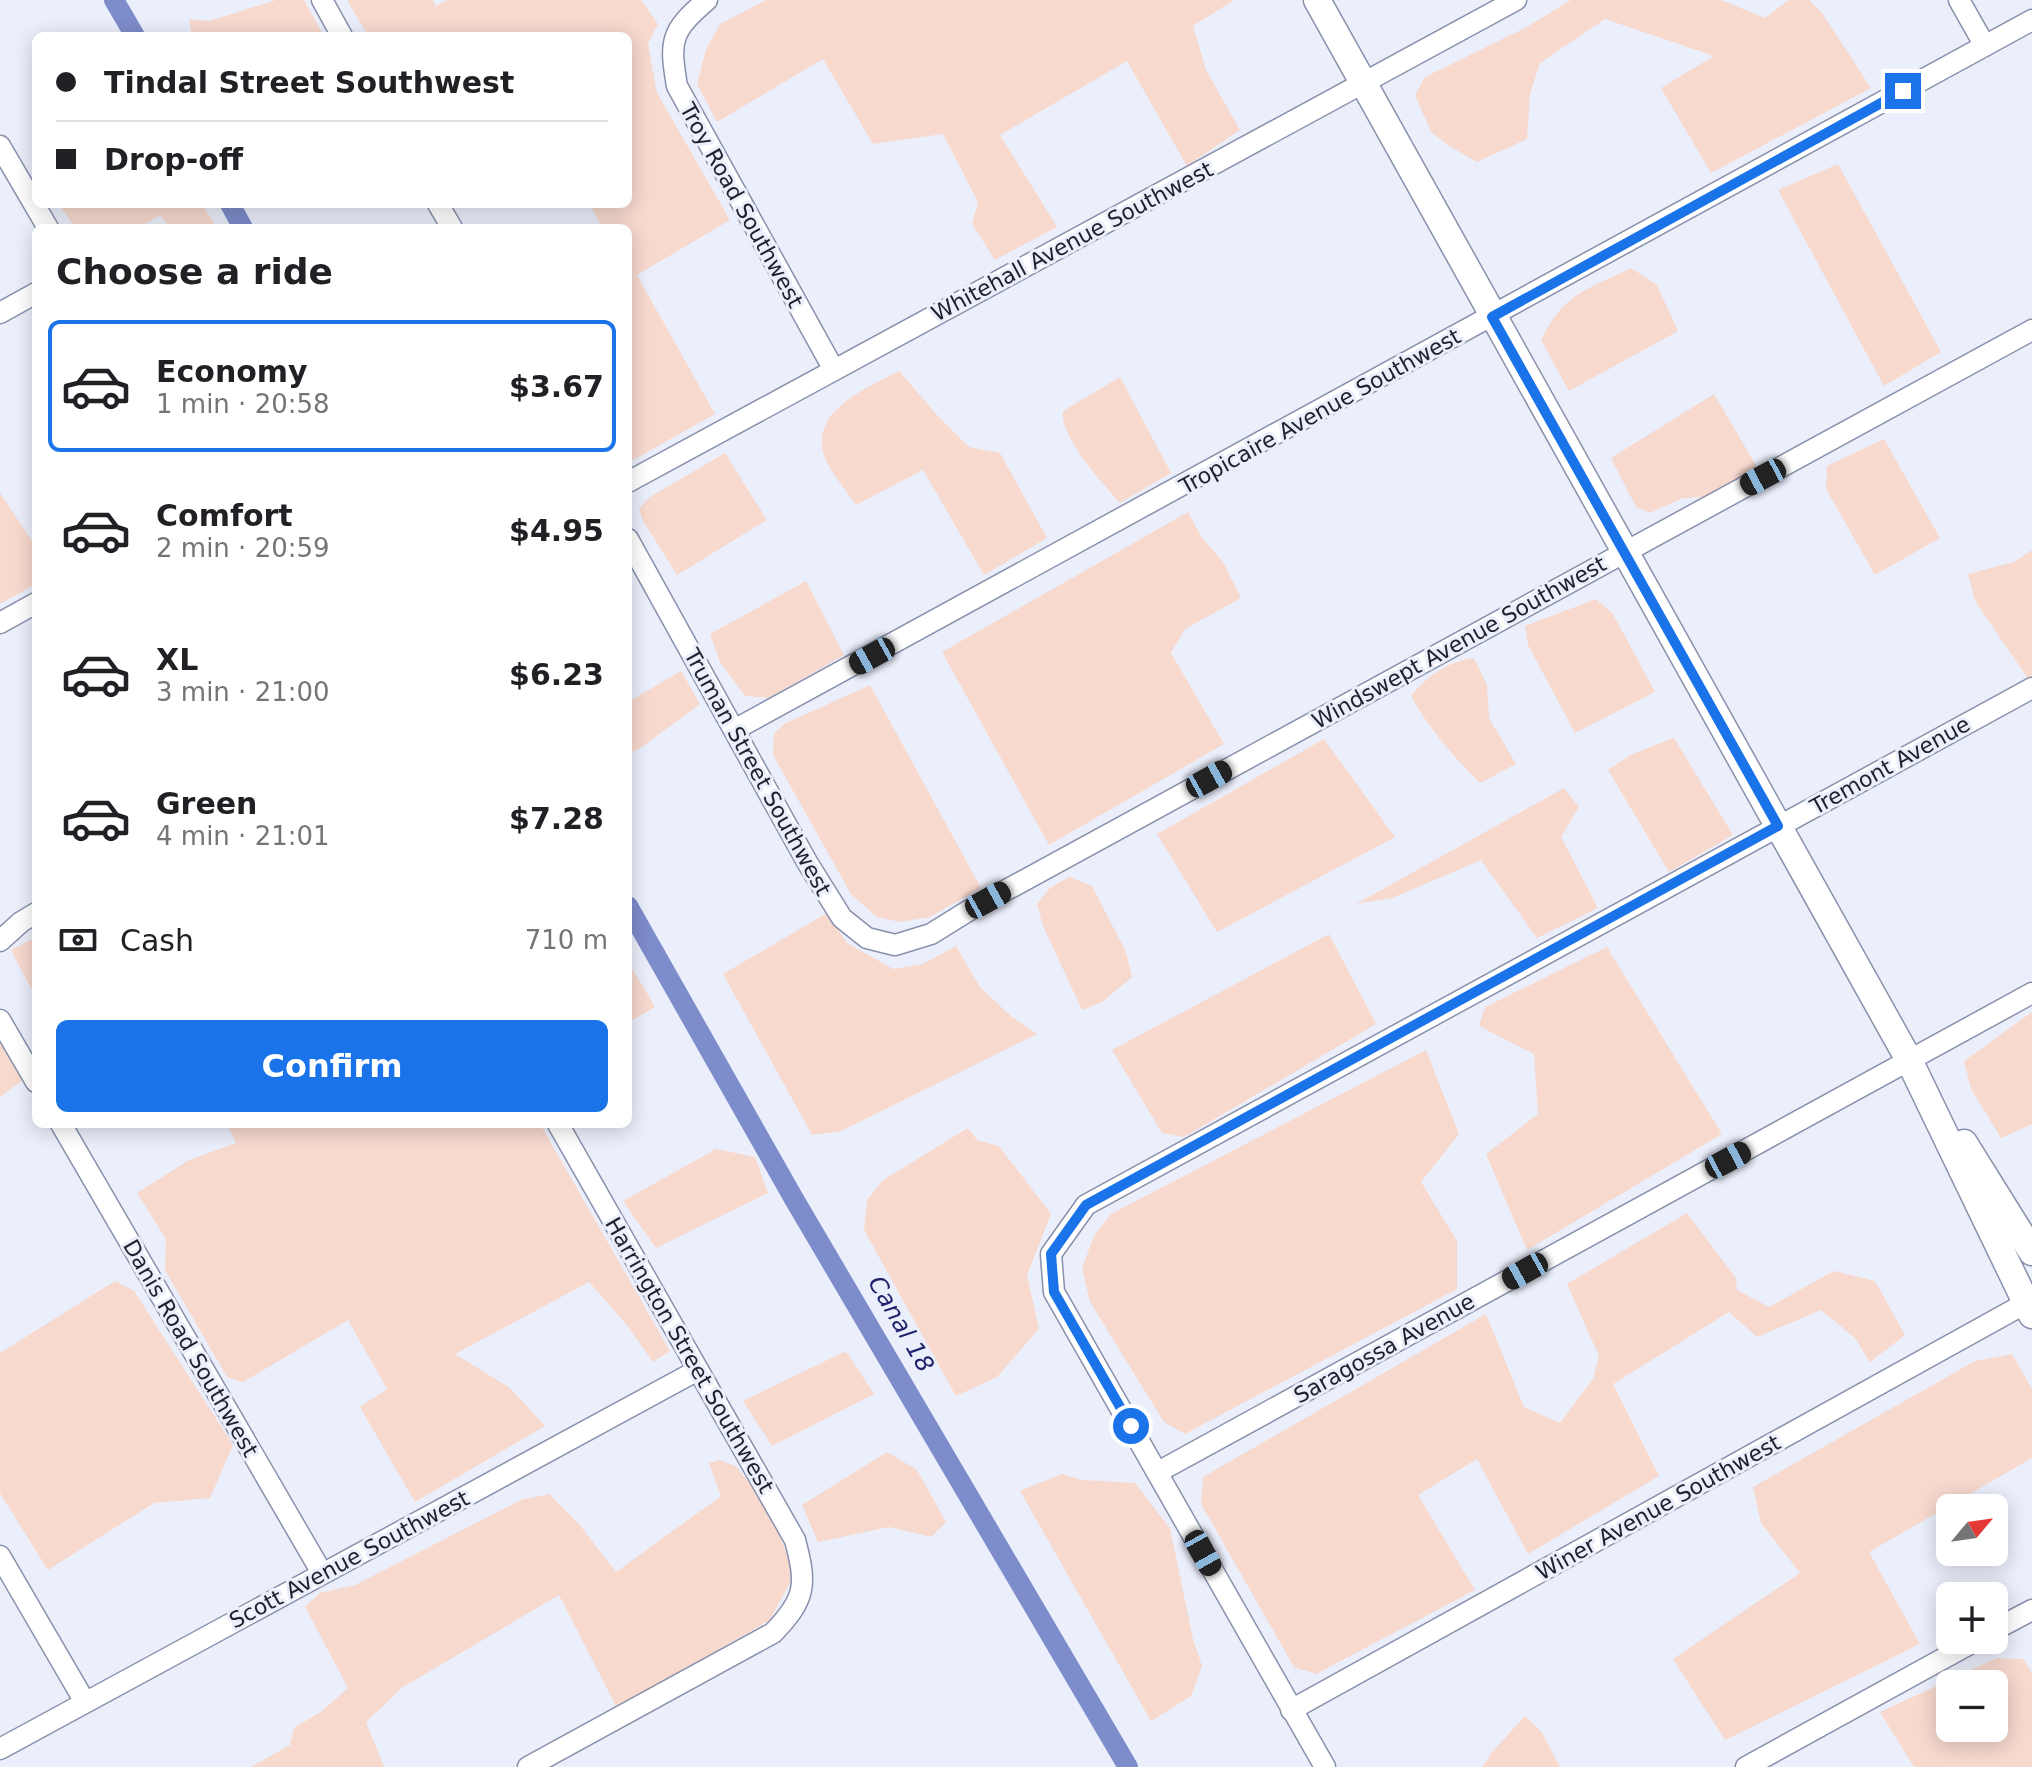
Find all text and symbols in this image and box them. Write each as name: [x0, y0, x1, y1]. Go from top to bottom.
text: Tindal Street Southwest: [104, 65, 514, 100]
route end: [1885, 73, 1921, 109]
street label: Troy Road Southwest: [674, 98, 808, 312]
text: Drop-off: [104, 142, 243, 177]
street label: Whitehall Avenue Southwest: [927, 156, 1217, 326]
text: Choose a ride: [56, 251, 333, 292]
street label: Tropicaire Avenue Southwest: [1175, 323, 1465, 500]
icon: car: [60, 350, 132, 422]
text: Economy: [156, 354, 308, 389]
text: $3.67: [509, 369, 604, 404]
text: 1 min · 20:58: [156, 389, 330, 419]
car: [1736, 455, 1790, 499]
icon: car: [60, 494, 132, 566]
text: Comfort: [156, 498, 293, 533]
text: $4.95: [509, 513, 604, 548]
text: 2 min · 20:59: [156, 533, 330, 563]
street label: Windswept Avenue Southwest: [1308, 551, 1611, 734]
car: [845, 634, 899, 678]
icon: car: [60, 638, 132, 710]
text: XL: [156, 642, 198, 677]
street label: Truman Street Southwest: [679, 644, 836, 900]
text: $6.23: [509, 657, 604, 692]
text: 3 min · 21:00: [156, 677, 330, 707]
street label: Tremont Avenue: [1805, 711, 1974, 820]
car: [1182, 757, 1236, 801]
icon: car: [60, 782, 132, 854]
text: Green: [156, 786, 257, 821]
text: $7.28: [509, 801, 604, 836]
text: 4 min · 21:01: [156, 821, 330, 851]
car: [961, 878, 1015, 922]
icon: cash: [56, 918, 100, 962]
text: Cash: [120, 923, 194, 958]
text: 710 m: [525, 925, 608, 955]
button: Confirm: [56, 1020, 608, 1112]
car: [1701, 1138, 1755, 1182]
street label: Harrington Street Southwest: [600, 1213, 779, 1498]
street label: Danis Road Southwest: [118, 1235, 263, 1462]
car: [1498, 1249, 1552, 1293]
water label: Canal 18: [862, 1271, 940, 1377]
street label: Saragossa Avenue: [1290, 1288, 1479, 1408]
route start: [1113, 1408, 1149, 1444]
street label: Winer Avenue Southwest: [1532, 1430, 1785, 1585]
street label: Scott Avenue Southwest: [225, 1485, 474, 1633]
north arrow: [1936, 1494, 2008, 1566]
map controls: [1936, 1494, 2008, 1742]
car: [1181, 1526, 1225, 1580]
button: +: [1936, 1582, 2008, 1654]
button: −: [1936, 1670, 2008, 1742]

